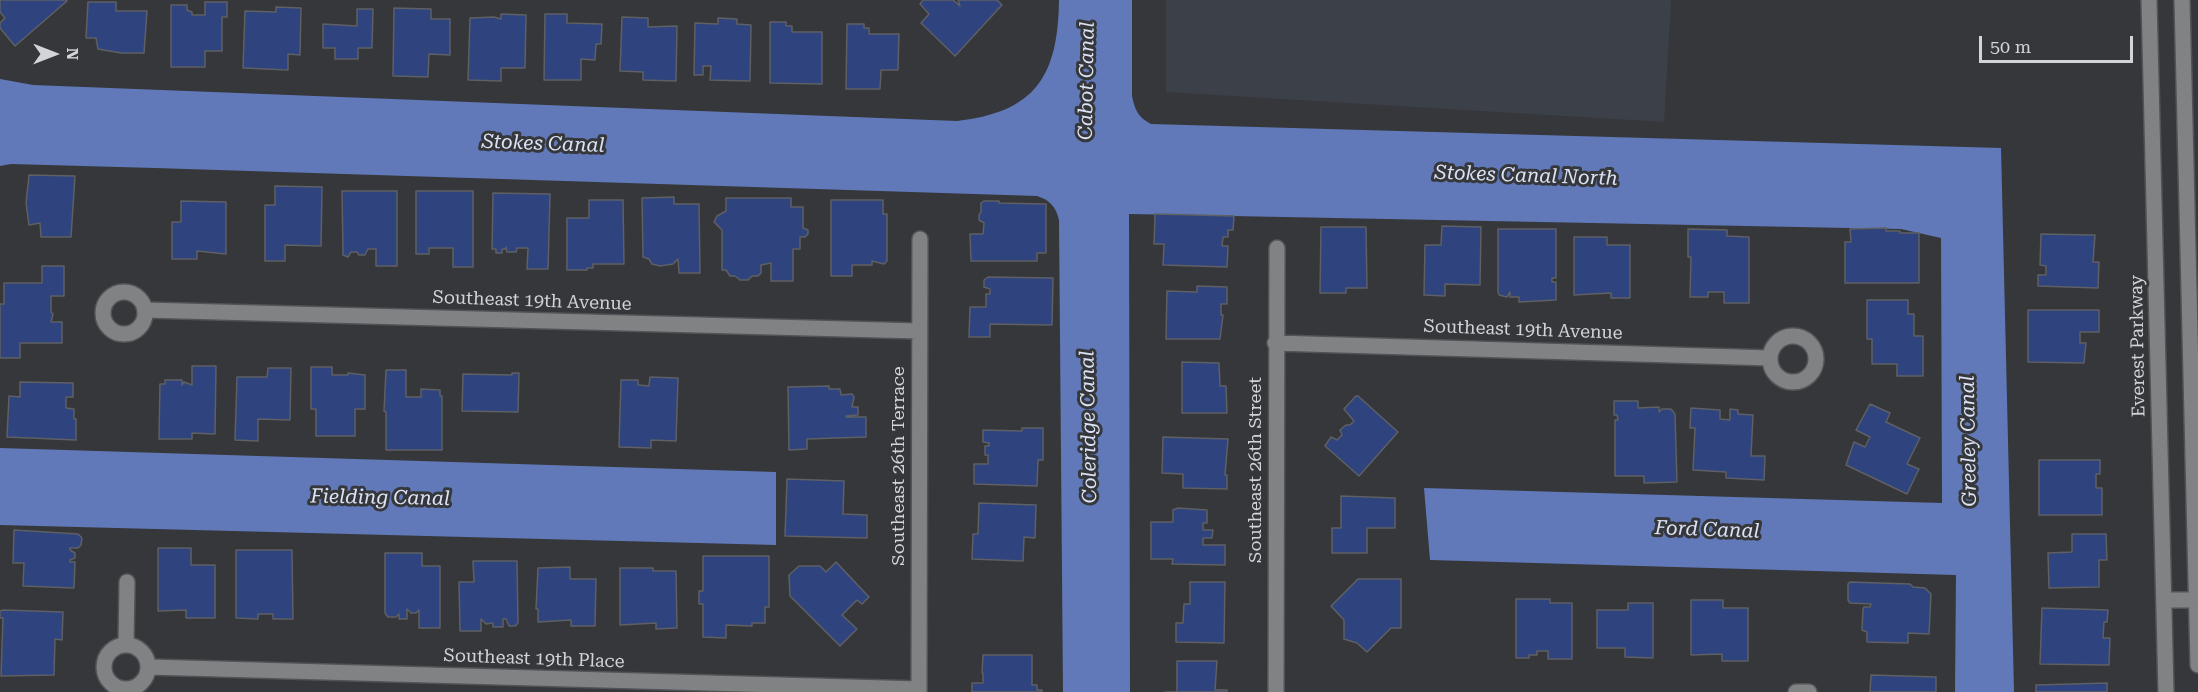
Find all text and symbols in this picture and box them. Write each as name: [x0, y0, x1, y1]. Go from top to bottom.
water label: Cabot Canal: [1074, 22, 1100, 140]
north arrow: [24, 24, 84, 84]
scale bar: [1982, 24, 2136, 62]
text: 50 m: [1990, 36, 2031, 57]
text: N: [63, 48, 82, 60]
water label: Stokes Canal: [481, 130, 605, 158]
water label: Stokes Canal North: [1434, 161, 1618, 191]
street label: Everest Parkway: [2126, 275, 2150, 417]
street label: Southeast 19th Avenue: [432, 287, 632, 315]
street label: Southeast 19th Avenue: [1423, 316, 1623, 344]
water label: Coleridge Canal: [1076, 350, 1102, 504]
street label: Southeast 26th Terrace: [888, 366, 910, 566]
water label: Greeley Canal: [1956, 375, 1982, 507]
street label: Southeast 26th Street: [1245, 377, 1267, 563]
water label: Fielding Canal: [310, 485, 450, 511]
water label: Ford Canal: [1654, 516, 1760, 544]
street label: Southeast 19th Place: [443, 645, 625, 673]

